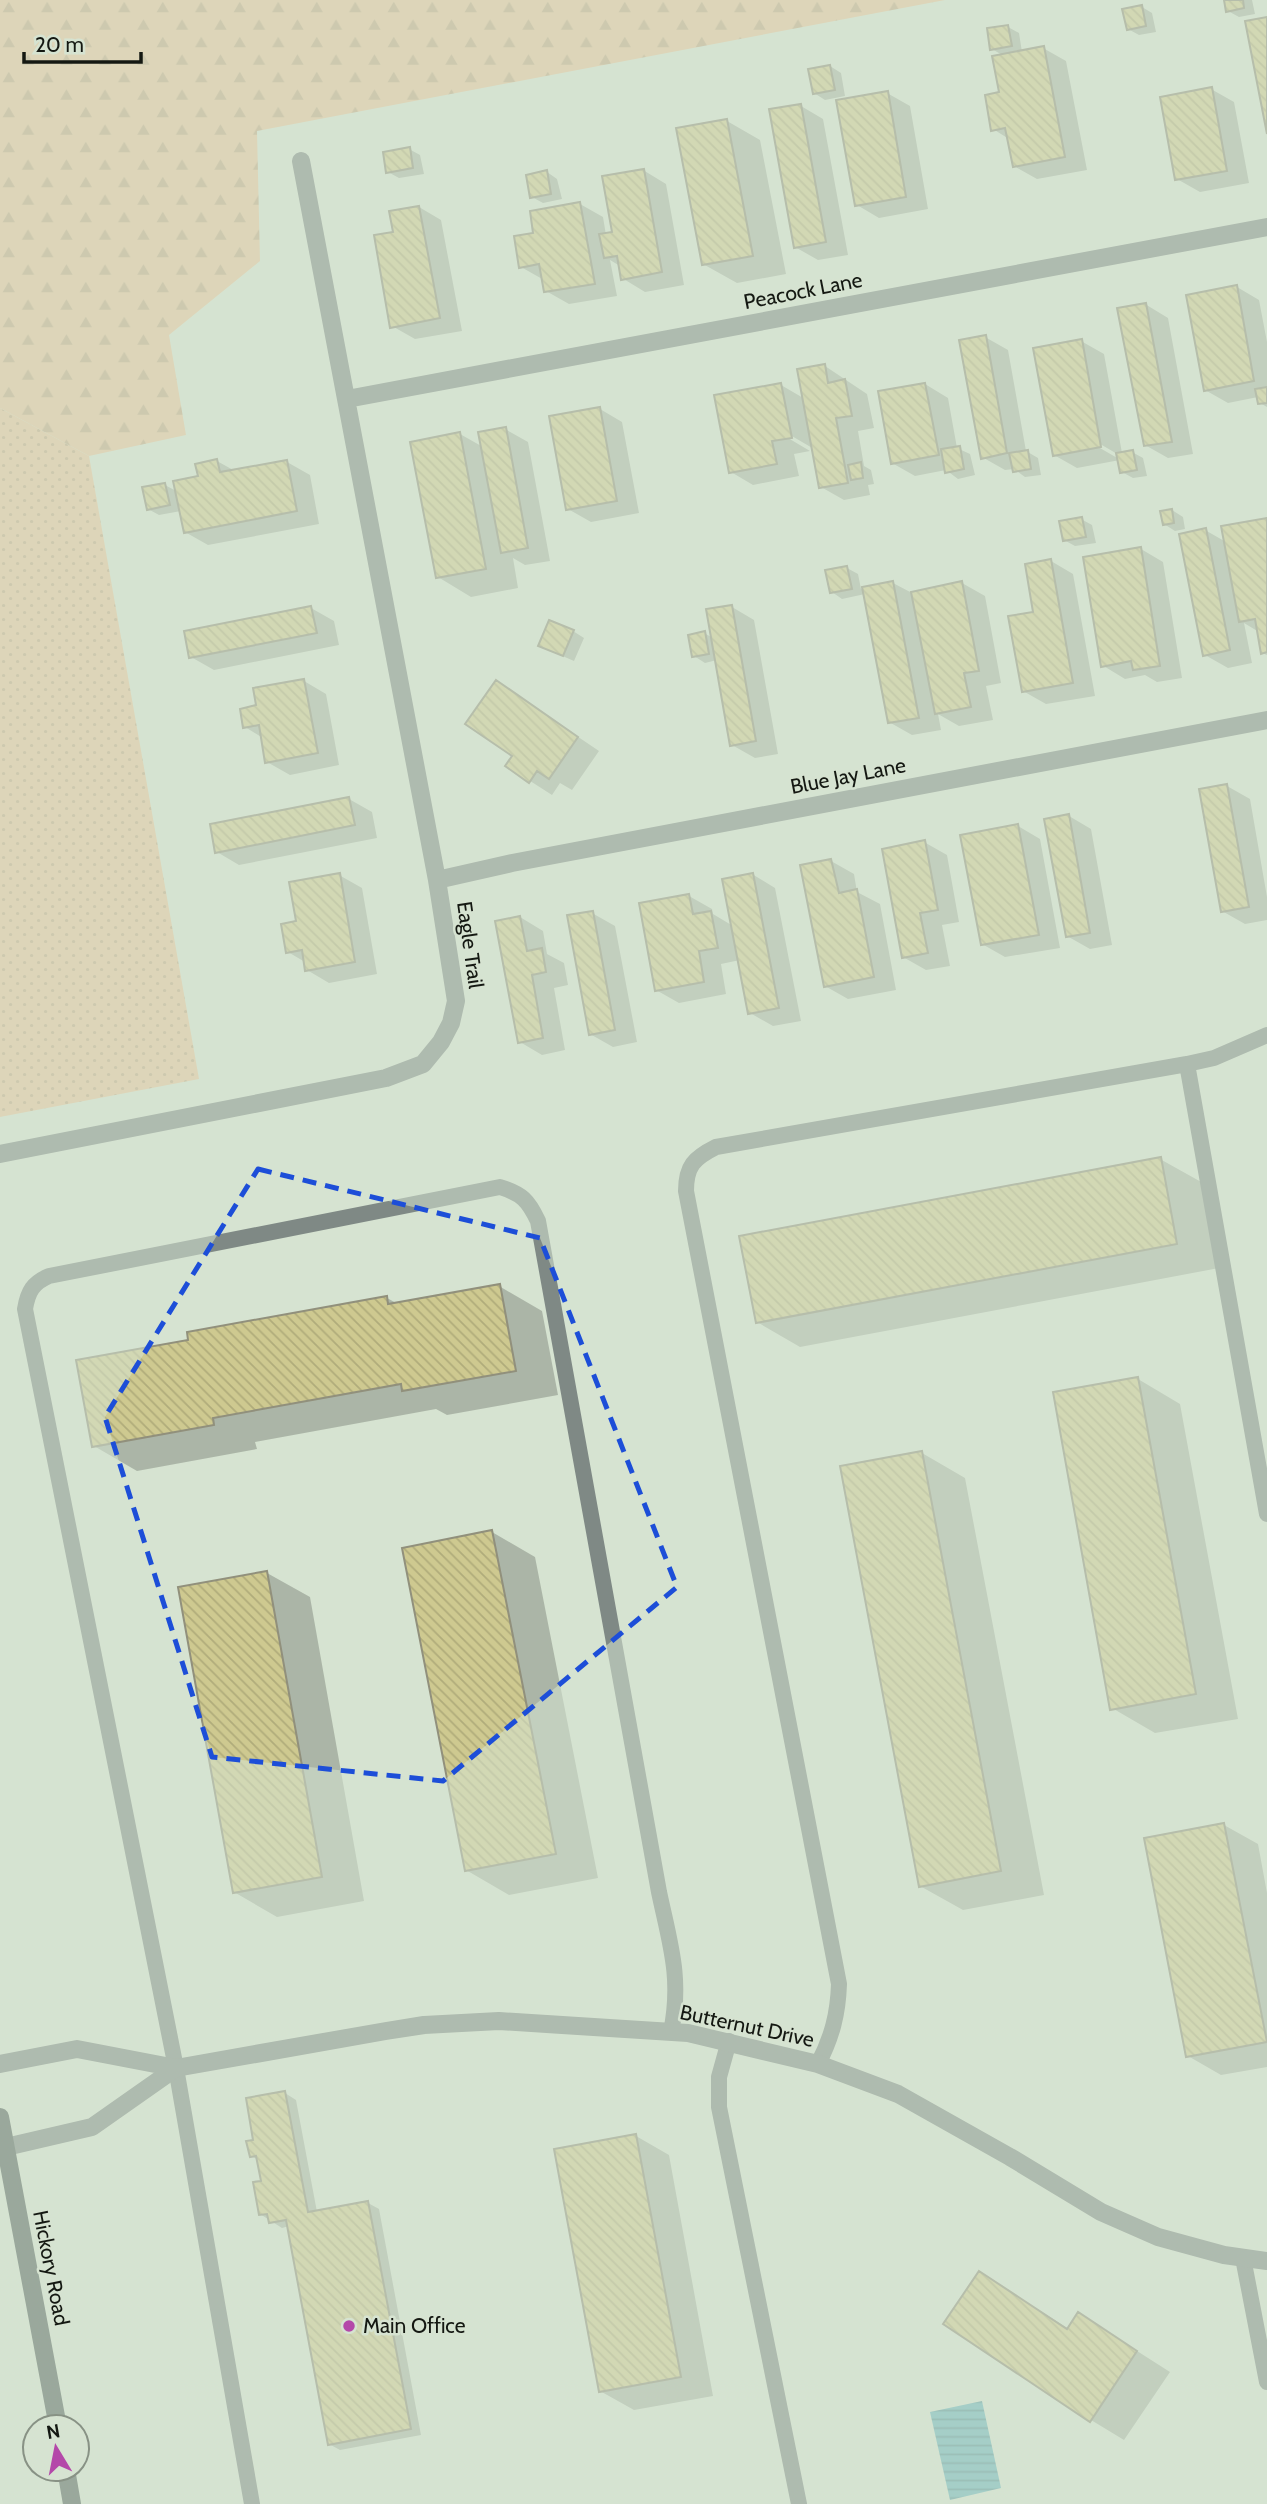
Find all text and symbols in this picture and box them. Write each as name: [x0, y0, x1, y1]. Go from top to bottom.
scale bar: [24, 21, 142, 65]
text: 20 m: [35, 32, 84, 57]
street label: Peacock Lane: [741, 267, 865, 314]
street label: Blue Jay Lane: [788, 752, 908, 799]
street label: Eagle Trail: [452, 900, 489, 990]
street label: Butternut Drive: [678, 1999, 817, 2052]
street label: Hickory Road: [28, 2208, 75, 2328]
place label: Main Office: [363, 2313, 466, 2338]
marker: Main Office: [341, 2318, 357, 2334]
north arrow: [21, 2413, 91, 2483]
text: N: [45, 2419, 62, 2444]

